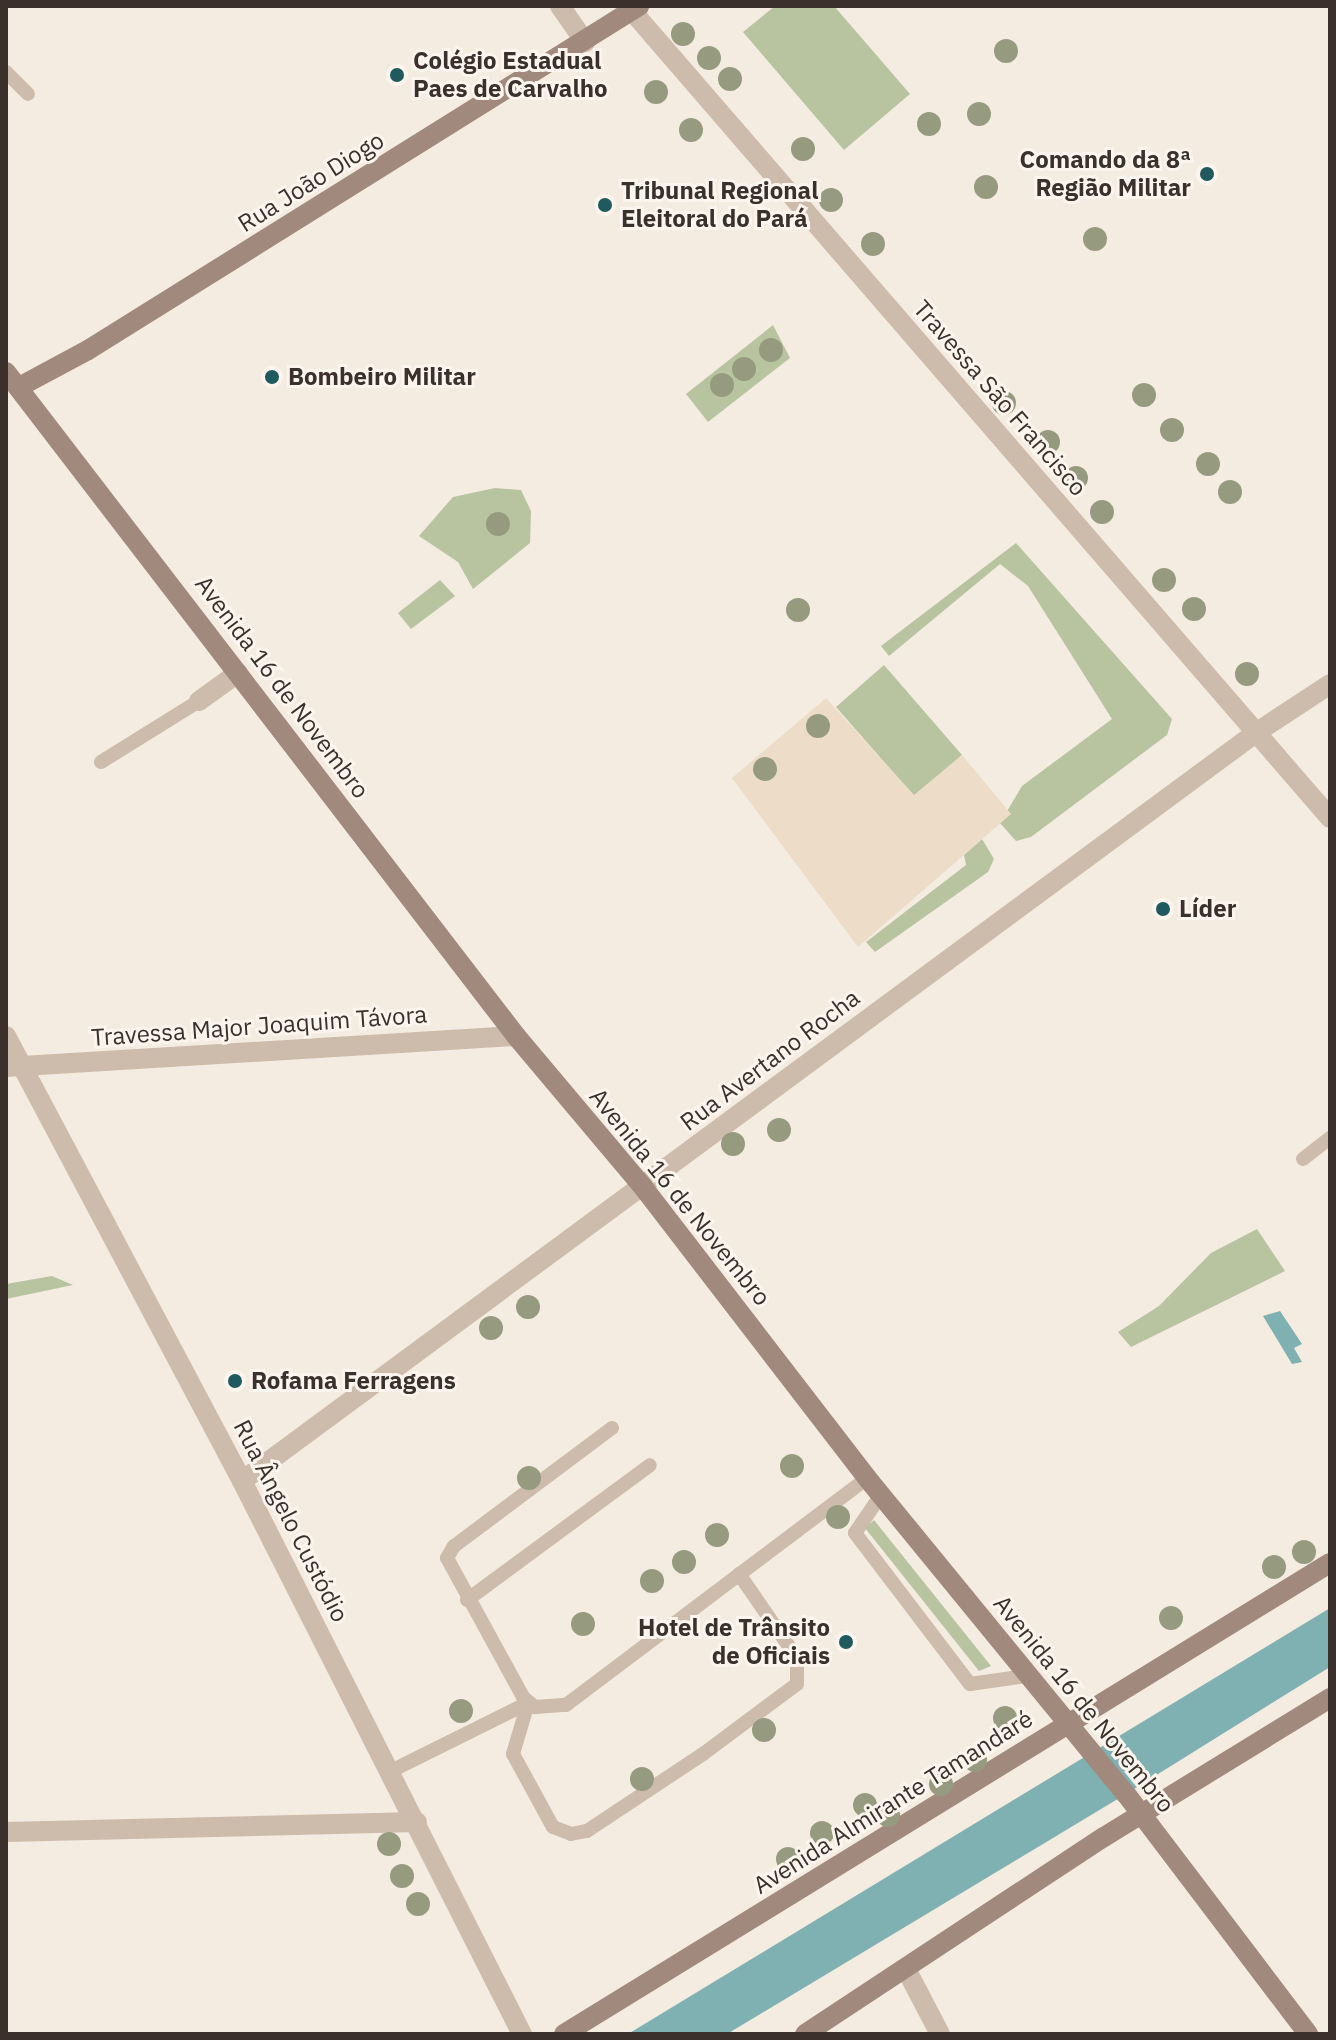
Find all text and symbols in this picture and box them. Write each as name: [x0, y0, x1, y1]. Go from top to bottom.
place label: Colégio Estadual Paes de Carvalho: [413, 47, 608, 103]
marker: Colégio Estadual Paes de Carvalho: [388, 66, 406, 84]
street label: Rua João Diogo: [233, 126, 389, 238]
place label: Comando da 8ª Região Militar: [1020, 146, 1191, 202]
marker: Comando da 8ª Região Militar: [1198, 165, 1216, 183]
place label: Tribunal Regional Eleitoral do Pará: [621, 177, 818, 233]
marker: Tribunal Regional Eleitoral do Pará: [596, 196, 614, 214]
street label: Travessa São Francisco: [907, 294, 1093, 502]
place label: Bombeiro Militar: [288, 363, 476, 391]
marker: Bombeiro Militar: [263, 368, 281, 386]
street label: Avenida 16 de Novembro: [189, 570, 375, 804]
place label: Líder: [1179, 895, 1236, 923]
marker: Líder: [1154, 900, 1172, 918]
street label: Rua Avertano Rocha: [675, 983, 865, 1137]
street label: Travessa Major Joaquim Távora: [90, 1000, 428, 1052]
street label: Avenida 16 de Novembro: [584, 1083, 776, 1311]
place label: Rofama Ferragens: [251, 1367, 456, 1395]
marker: Rofama Ferragens: [226, 1372, 244, 1390]
street label: Rua Ângelo Custódio: [228, 1415, 354, 1627]
street label: Avenida 16 de Novembro: [988, 1590, 1180, 1818]
place label: Hotel de Trânsito de Oficiais: [638, 1614, 830, 1670]
marker: Hotel de Trânsito de Oficiais: [837, 1633, 855, 1651]
street label: Avenida Almirante Tamandaré: [748, 1704, 1038, 1900]

